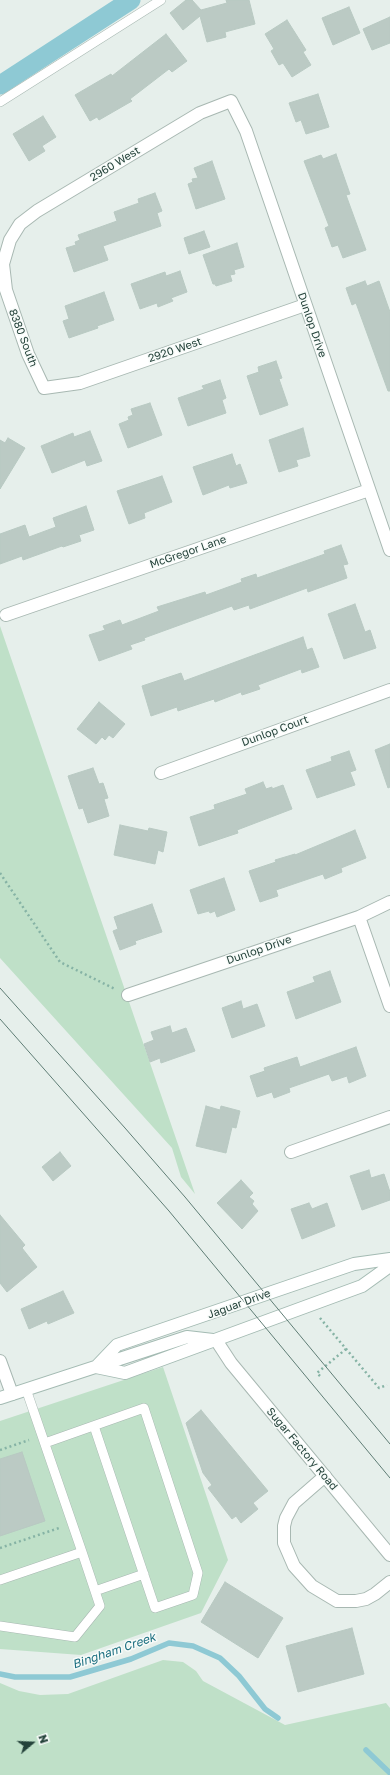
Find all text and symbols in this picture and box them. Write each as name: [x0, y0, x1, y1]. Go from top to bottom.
street label: 2960 West: [88, 144, 142, 184]
street label: Dunlop Drive: [295, 291, 329, 359]
street label: 8380 South: [6, 307, 40, 369]
street label: 2920 West: [147, 335, 203, 365]
street label: McGregor Lane: [148, 533, 228, 571]
street label: Dunlop Court: [240, 713, 310, 749]
street label: Dunlop Drive: [225, 933, 293, 967]
street label: Jaguar Drive: [206, 1286, 272, 1322]
street label: Sugar Factory Road: [264, 1405, 340, 1493]
water label: Bingham Creek: [70, 1630, 158, 1672]
north arrow: [12, 1723, 52, 1763]
text: N: [36, 1733, 51, 1745]

